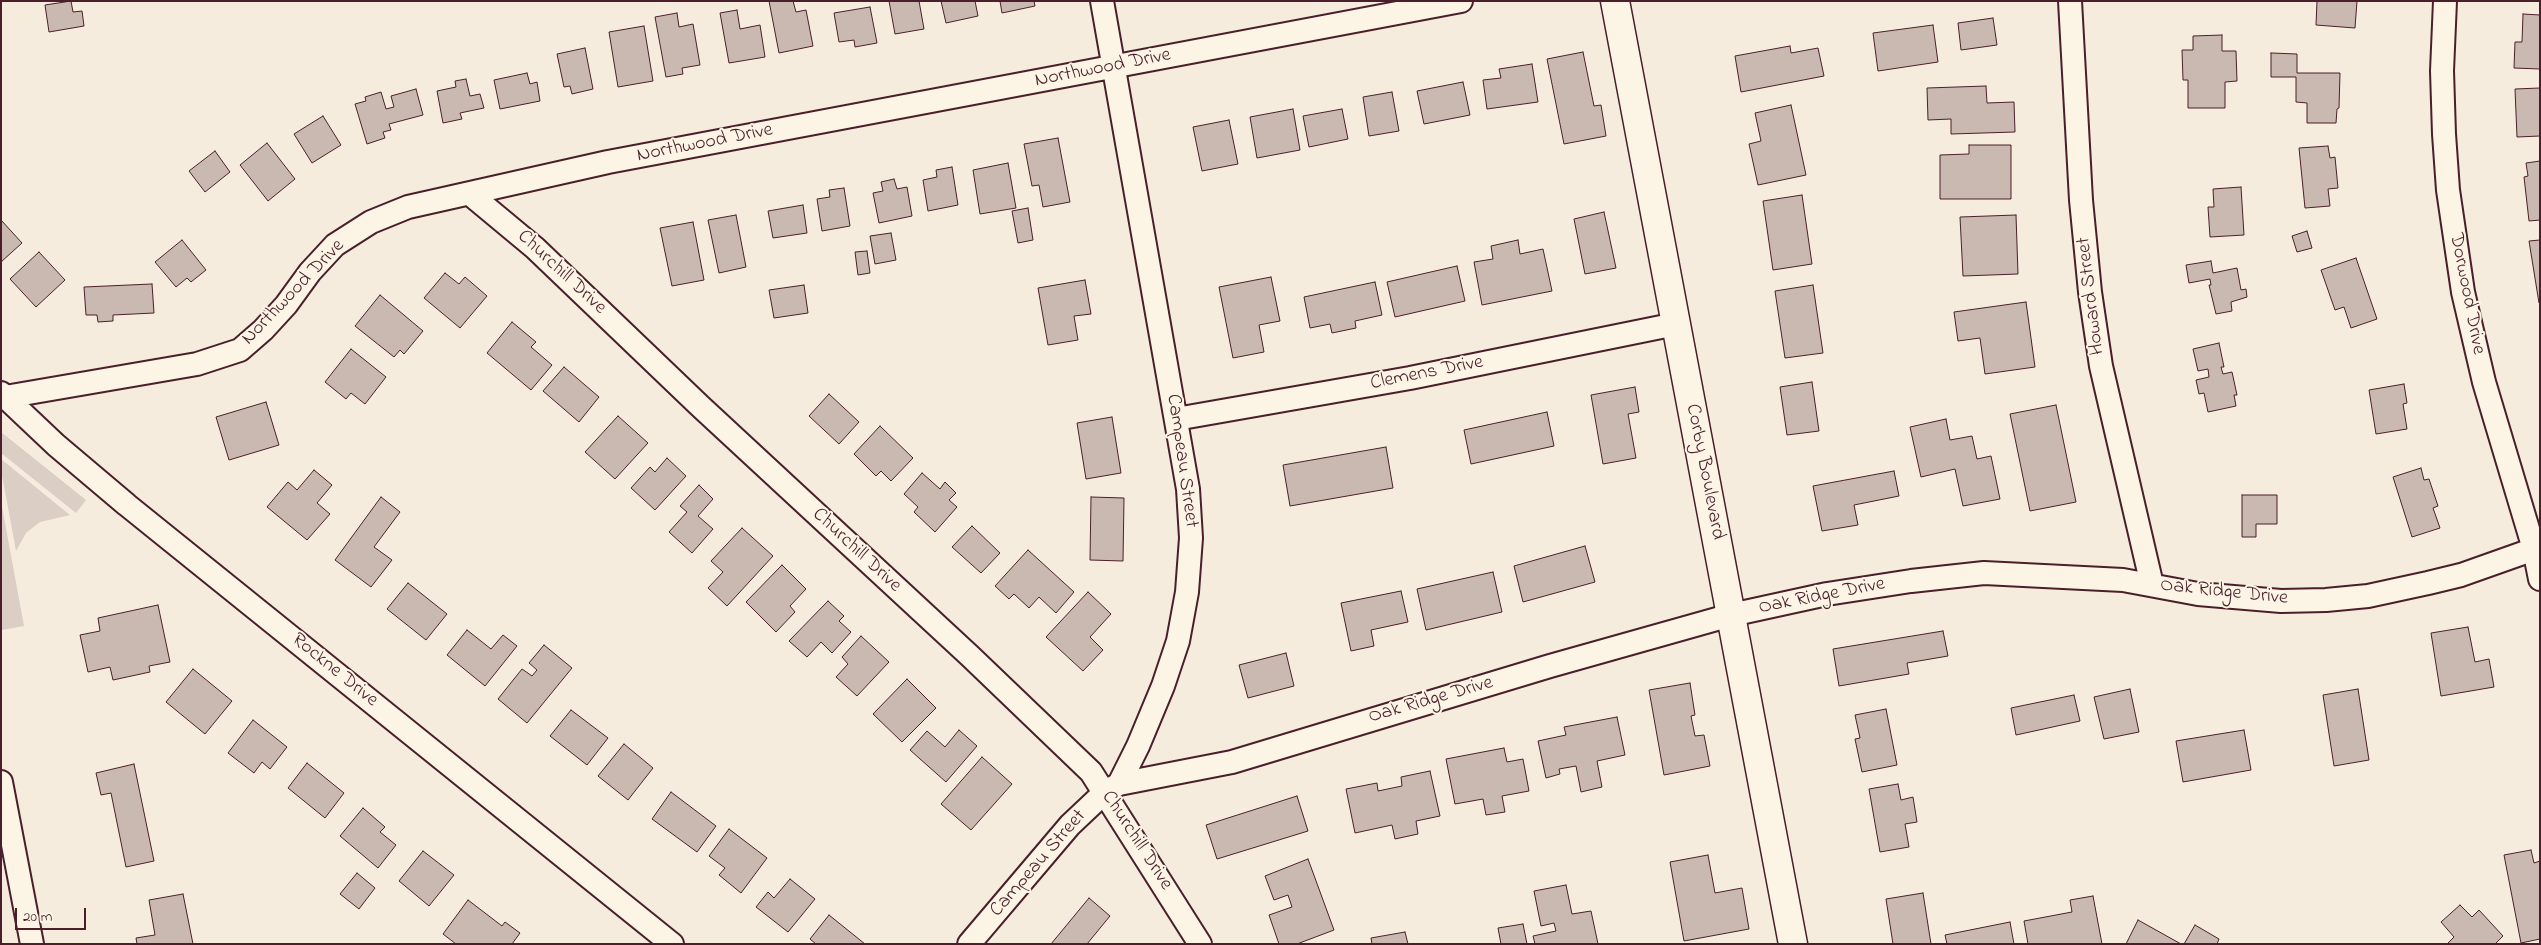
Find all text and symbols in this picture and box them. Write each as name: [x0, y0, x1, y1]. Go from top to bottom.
street label: Northwood Drive: [1033, 44, 1173, 94]
street label: Northwood Drive: [635, 119, 775, 169]
street label: Churchill Drive: [511, 226, 611, 320]
street label: Dorwood Drive: [2442, 231, 2490, 357]
street label: Northwood Drive: [237, 235, 351, 351]
street label: Howard Street: [2073, 236, 2111, 356]
street label: Clemens Drive: [1368, 351, 1486, 397]
street label: Campeau Street: [1160, 393, 1202, 529]
street label: Corby Boulevard: [1679, 402, 1729, 542]
street label: Churchill Drive: [806, 504, 906, 598]
street label: Oak Ridge Drive: [1757, 573, 1887, 621]
street label: Oak Ridge Drive: [2159, 574, 2289, 612]
street label: Rockne Drive: [286, 629, 382, 713]
street label: Oak Ridge Drive: [1366, 672, 1496, 730]
street label: Churchill Drive: [1095, 787, 1177, 895]
street label: Campeau Street: [986, 805, 1092, 923]
scale bar: [18, 898, 89, 930]
text: 20 m: [23, 906, 52, 928]

